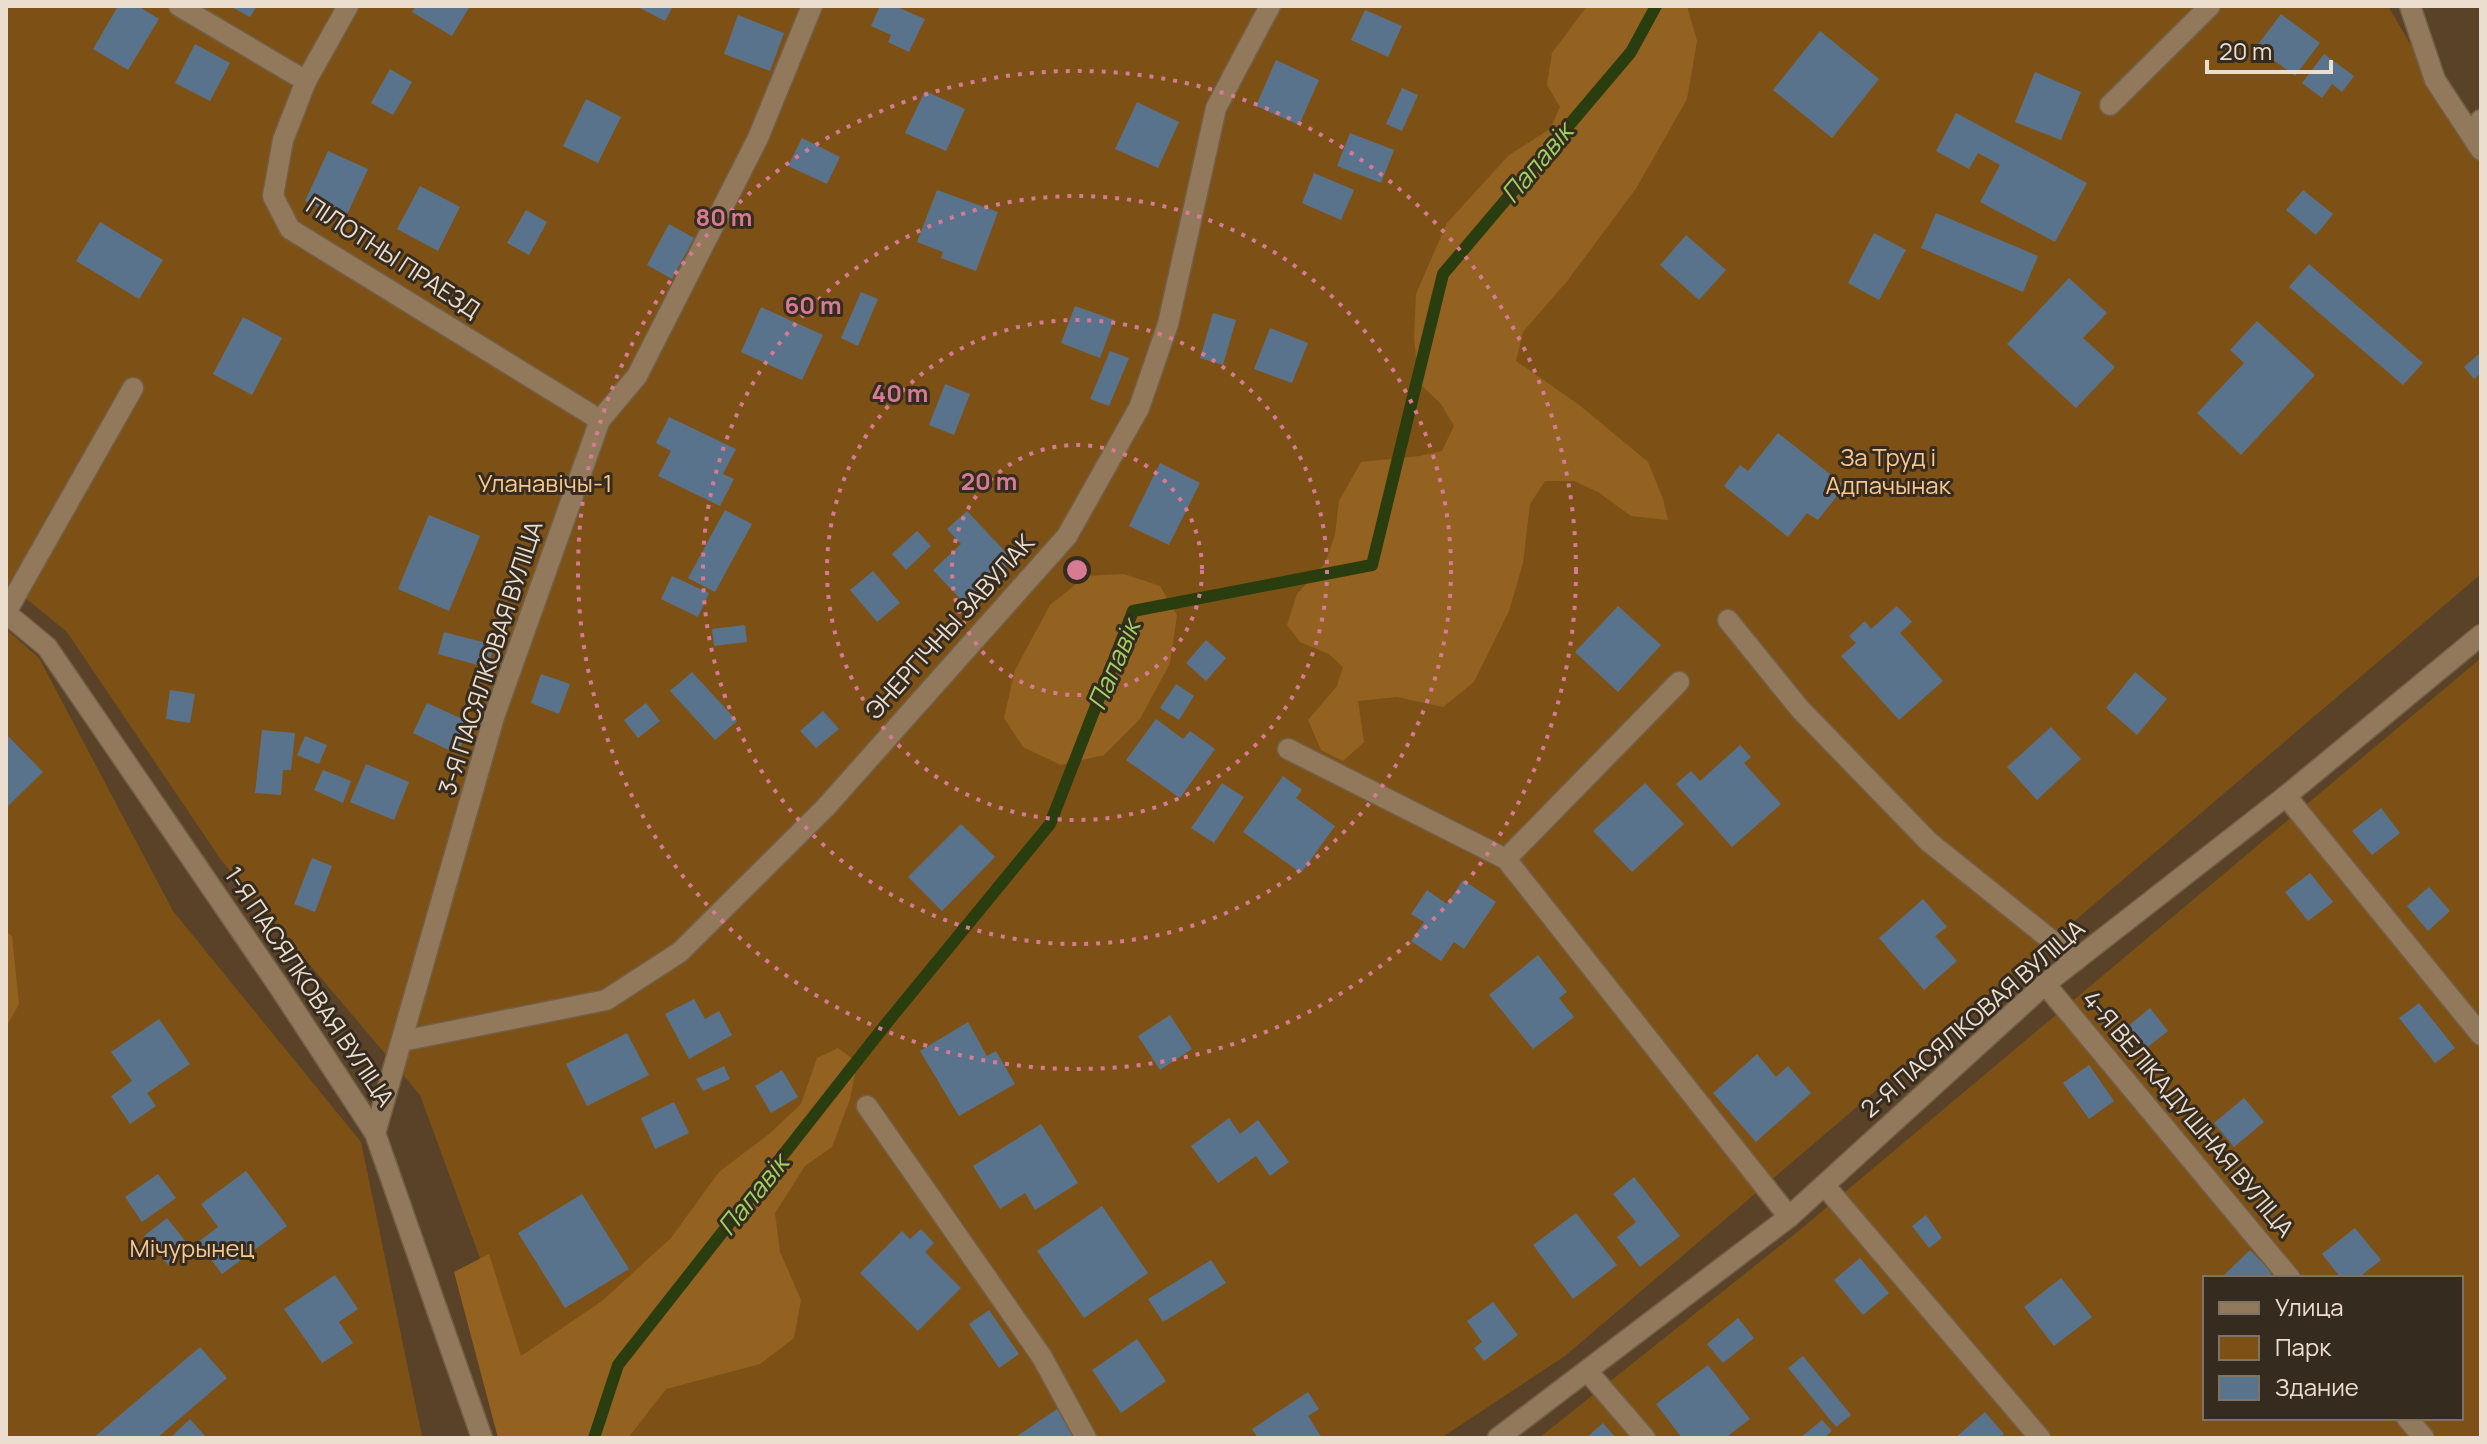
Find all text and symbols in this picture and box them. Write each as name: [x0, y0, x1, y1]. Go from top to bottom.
scale bar: [2207, 24, 2331, 74]
text: 20 m: [2219, 34, 2272, 67]
water label: Папавік: [1492, 111, 1583, 210]
street label: ПІЛОТНЫ ПРАЕЗД: [300, 188, 487, 325]
text: 80 m: [696, 200, 752, 233]
text: 60 m: [784, 288, 842, 321]
text: 40 m: [872, 376, 928, 409]
park label: За Труд і Адпачынак: [1825, 440, 1952, 501]
text: 20 m: [961, 464, 1017, 497]
park label: Уланавічы-1: [478, 466, 612, 499]
street label: 3-Я ПАСЯЛКОВАЯ ВУЛІЦА: [430, 516, 550, 799]
street label: ЭНЕРГІЧНЫ ЗАВУЛАК: [857, 526, 1041, 726]
centre of rings: [1063, 556, 1091, 584]
water label: Папавік: [1078, 610, 1150, 715]
street label: 1-Я ПАСЯЛКОВАЯ ВУЛІЦА: [218, 860, 403, 1112]
street label: 2-Я ПАСЯЛКОВАЯ ВУЛІЦА: [1853, 911, 2091, 1124]
street label: 4-Я ВЕЛІКАДУШНАЯ ВУЛІЦА: [2076, 982, 2302, 1244]
water label: Папавік: [708, 1143, 799, 1242]
park label: Мічурынец: [130, 1231, 255, 1264]
legend: [2203, 1276, 2463, 1420]
text: Улица: [2275, 1290, 2344, 1323]
text: Парк: [2275, 1330, 2332, 1363]
text: Здание: [2275, 1370, 2359, 1403]

